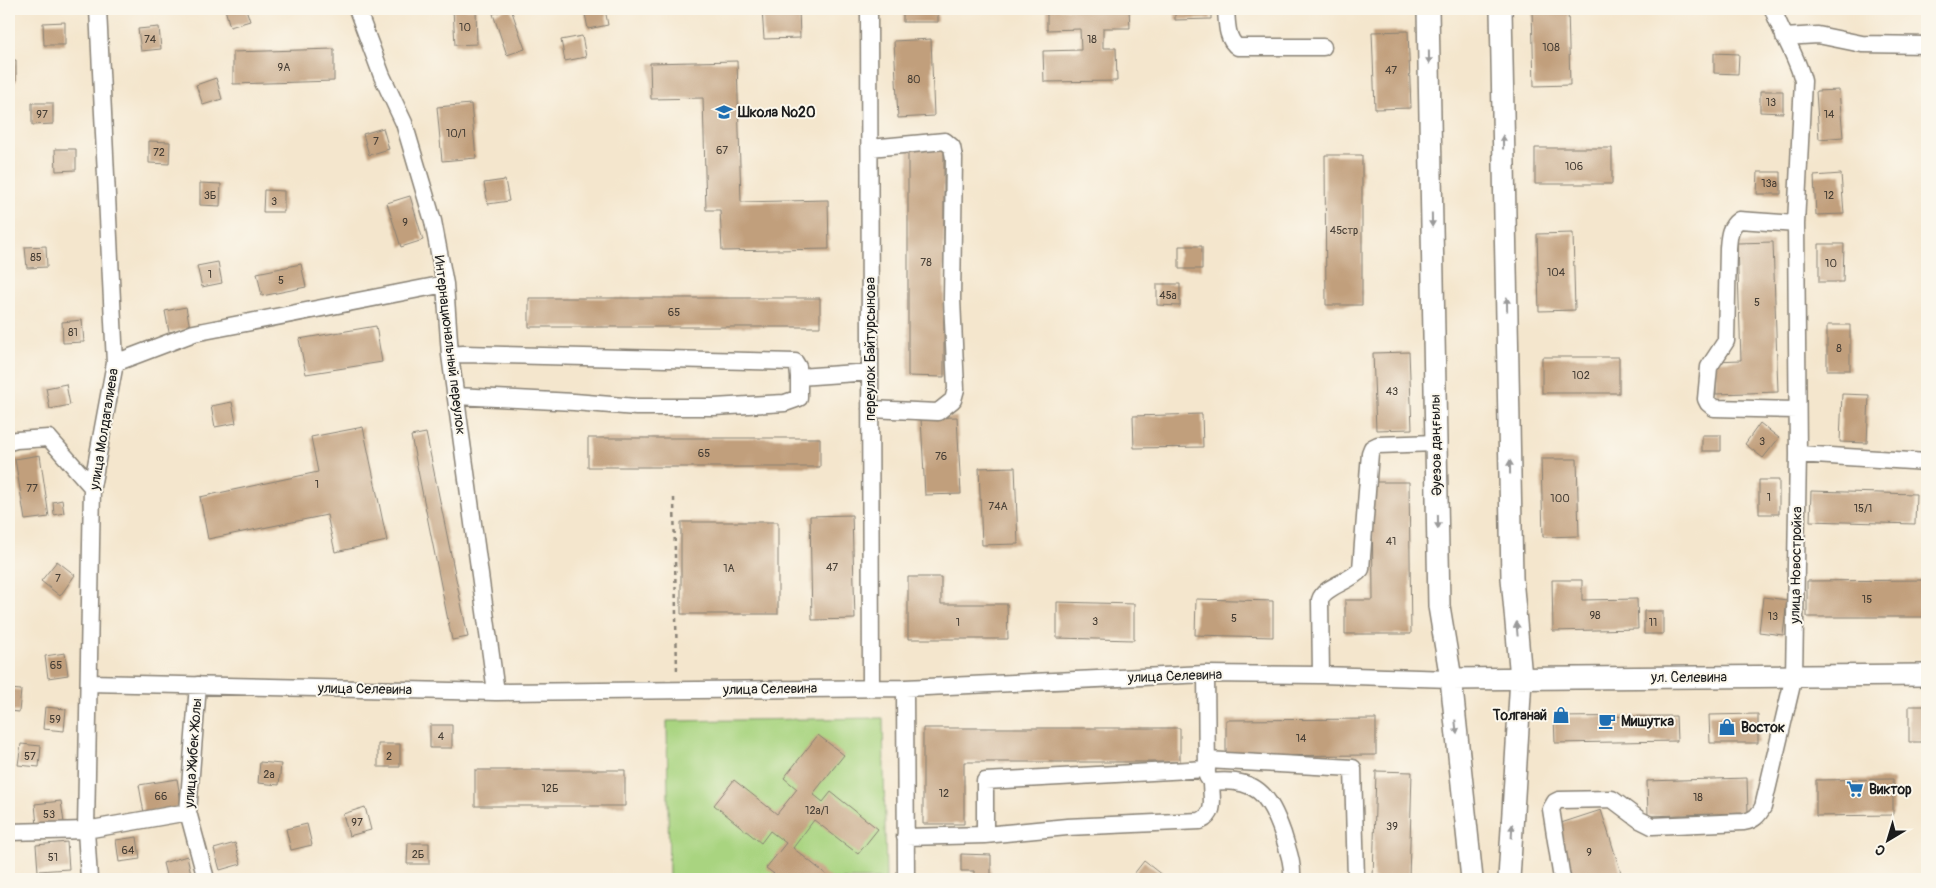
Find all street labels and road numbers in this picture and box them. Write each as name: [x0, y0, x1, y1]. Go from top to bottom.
street label: Интернациональный переулок: [431, 254, 469, 436]
street label: переулок Байтурсынова: [862, 277, 879, 421]
street label: улица Молдагалиева: [86, 367, 122, 492]
street label: Әуезов даңғылы: [1427, 394, 1445, 496]
street label: улица Новостройка: [1786, 506, 1806, 625]
street label: улица Селевина: [1127, 666, 1222, 686]
street label: ул. Селевина: [1650, 669, 1727, 686]
street label: улица Селевина: [317, 680, 412, 698]
street label: улица Селевина: [722, 680, 817, 698]
street label: улица Жибек Жолы: [181, 698, 205, 809]

